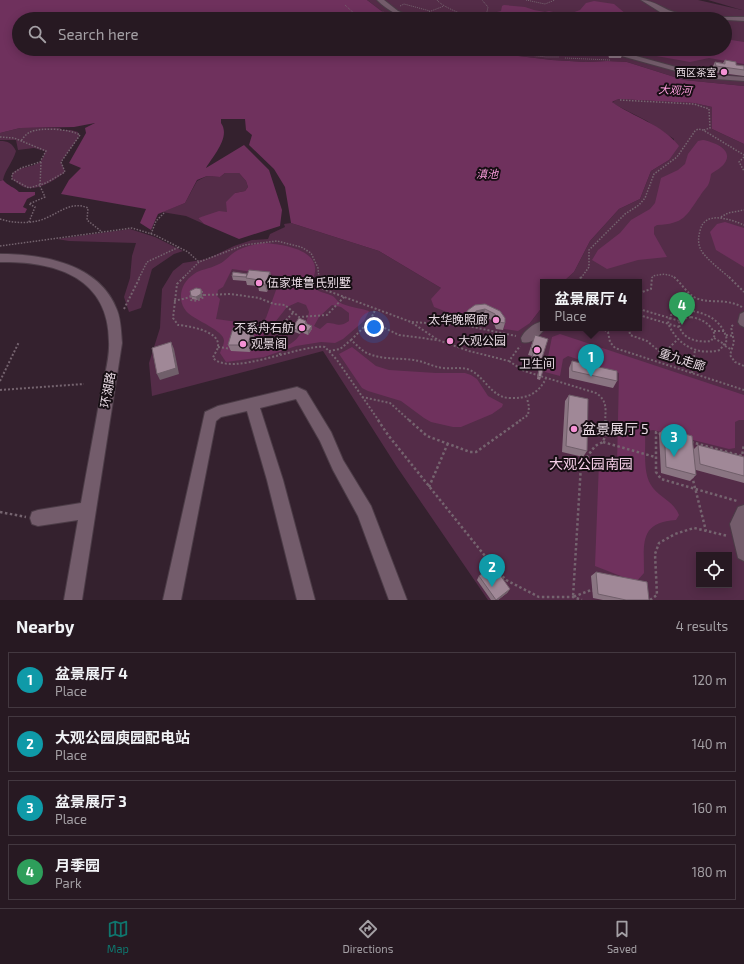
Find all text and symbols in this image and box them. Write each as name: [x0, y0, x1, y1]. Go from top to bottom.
search box: [12, 12, 732, 56]
icon: search: [26, 23, 48, 45]
text: Search here: [58, 25, 139, 43]
place label: 西区茶室: [676, 66, 716, 78]
marker: 西区茶室: [719, 67, 729, 77]
water label: 大观河: [658, 82, 694, 97]
water label: 滇池: [476, 167, 499, 180]
place label: 伍家堆鲁氏别墅: [267, 275, 351, 289]
marker: 伍家堆鲁氏别墅: [254, 278, 264, 288]
popup: [540, 279, 642, 331]
text: 盆景展厅 4: [555, 289, 627, 307]
pin: 4: [669, 292, 695, 325]
text: Place: [555, 308, 587, 324]
place label: 太华晚照廊: [428, 312, 488, 326]
marker: 太华晚照廊: [491, 315, 501, 325]
your location: [364, 317, 384, 337]
place label: 不系舟石舫: [234, 320, 294, 334]
marker: 不系舟石舫: [297, 323, 307, 333]
place label: 大观公园: [458, 333, 506, 347]
place label: 观景阁: [251, 336, 287, 350]
marker: 大观公园: [445, 336, 455, 346]
marker: 观景阁: [238, 339, 248, 349]
pin: 1: [578, 344, 604, 377]
marker: 卫生间: [532, 345, 542, 355]
street label: 重九走廊: [657, 345, 707, 373]
place label: 卫生间: [519, 356, 555, 370]
street label: 环湖路: [97, 371, 117, 409]
place label: 盆景展厅 5: [582, 420, 649, 437]
marker: 盆景展厅 5: [569, 424, 579, 434]
pin: 3: [661, 424, 687, 457]
park label: 大观公园南园: [549, 455, 633, 472]
map controls: [696, 552, 732, 588]
button: locate: [696, 552, 732, 588]
pin: 2: [479, 554, 505, 587]
text: Nearby: [16, 616, 74, 636]
text: 4 results: [676, 618, 728, 634]
text: 盆景展厅 4: [55, 664, 128, 682]
text: 1: [27, 672, 33, 688]
text: 120 m: [692, 672, 727, 688]
text: Place: [55, 683, 87, 699]
text: 大观公园庾园配电站: [55, 728, 190, 746]
text: 2: [26, 736, 34, 752]
text: 140 m: [692, 736, 727, 752]
text: Place: [55, 747, 87, 763]
text: 盆景展厅 3: [55, 792, 127, 810]
text: 3: [26, 800, 34, 816]
text: 160 m: [692, 800, 727, 816]
text: Place: [55, 811, 87, 827]
text: 月季园: [55, 856, 100, 874]
text: 4: [26, 864, 34, 880]
text: 180 m: [692, 864, 727, 880]
text: Park: [55, 875, 82, 891]
tab: Map: [107, 918, 129, 955]
tab: Directions: [343, 918, 393, 955]
tab: Saved: [607, 918, 637, 955]

